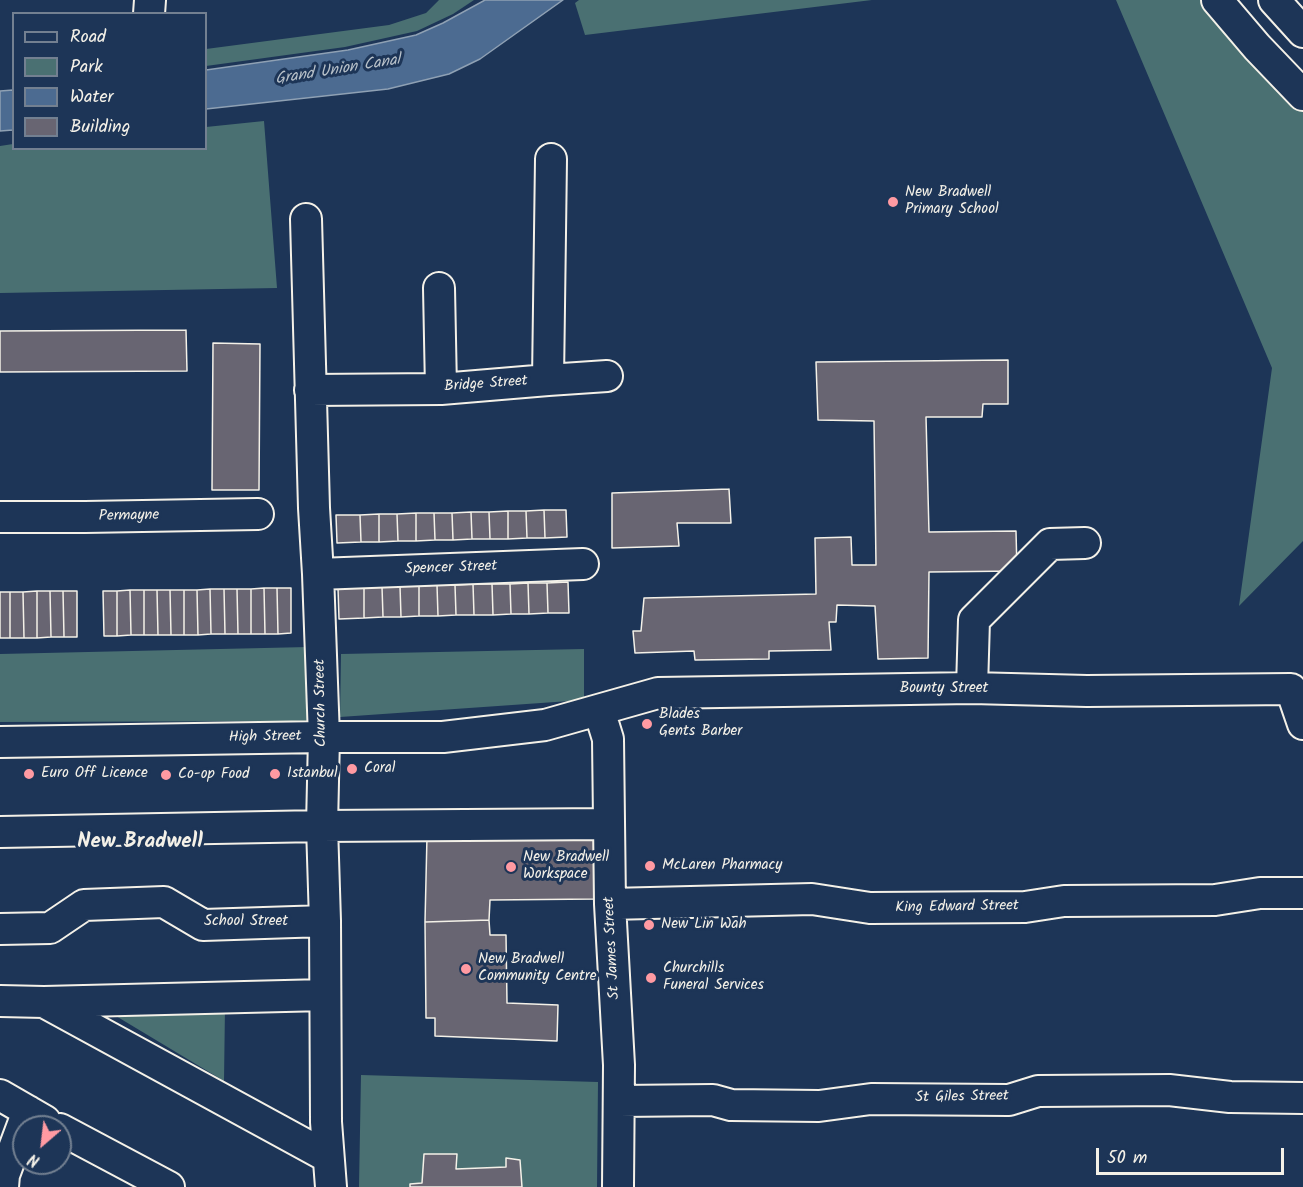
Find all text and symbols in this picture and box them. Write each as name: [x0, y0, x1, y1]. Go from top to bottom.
legend: [12, 12, 207, 150]
text: Road: [70, 23, 106, 52]
water label: Grand Union Canal: [274, 52, 402, 90]
text: Park: [70, 53, 103, 82]
text: Water: [70, 83, 114, 112]
text: Building: [70, 113, 130, 142]
place label: New Bradwell Primary School: [905, 184, 999, 219]
marker: New Bradwell Primary School: [886, 195, 900, 209]
street label: Bridge Street: [444, 373, 528, 397]
street label: Permayne: [99, 507, 159, 527]
street label: Spencer Street: [405, 558, 497, 580]
street label: Church Street: [312, 659, 332, 747]
street label: Bounty Street: [900, 680, 988, 698]
place label: Blades Gents Barber: [659, 706, 742, 741]
marker: Blades Gents Barber: [640, 717, 654, 731]
street label: High Street: [228, 728, 302, 748]
place label: Coral: [364, 760, 395, 778]
marker: Coral: [345, 762, 359, 776]
place label: Euro Off Licence: [41, 765, 148, 783]
place label: Istanbul: [287, 765, 338, 783]
place label: Co-op Food: [178, 766, 250, 784]
marker: Euro Off Licence: [22, 767, 36, 781]
marker: Istanbul: [268, 767, 282, 781]
marker: Co-op Food: [159, 768, 173, 782]
district label: New Bradwell: [77, 830, 203, 856]
place label: New Bradwell Workspace: [523, 849, 609, 884]
place label: McLaren Pharmacy: [662, 857, 782, 875]
marker: McLaren Pharmacy: [643, 859, 657, 873]
marker: New Bradwell Workspace: [504, 860, 518, 874]
street label: St James Street: [601, 896, 625, 1000]
street label: King Edward Street: [895, 898, 1019, 918]
street label: School Street: [204, 913, 288, 931]
place label: New Lin Wah: [661, 916, 747, 934]
marker: New Lin Wah: [642, 918, 656, 932]
place label: New Bradwell Community Centre: [478, 951, 597, 986]
place label: Churchills Funeral Services: [663, 960, 764, 995]
marker: New Bradwell Community Centre: [459, 962, 473, 976]
marker: Churchills Funeral Services: [644, 971, 658, 985]
street label: St Giles Street: [915, 1088, 1009, 1108]
north arrow: [12, 1115, 72, 1175]
scale bar: [1099, 1136, 1286, 1174]
text: 50 m: [1107, 1144, 1147, 1173]
text: N: [24, 1146, 45, 1173]

